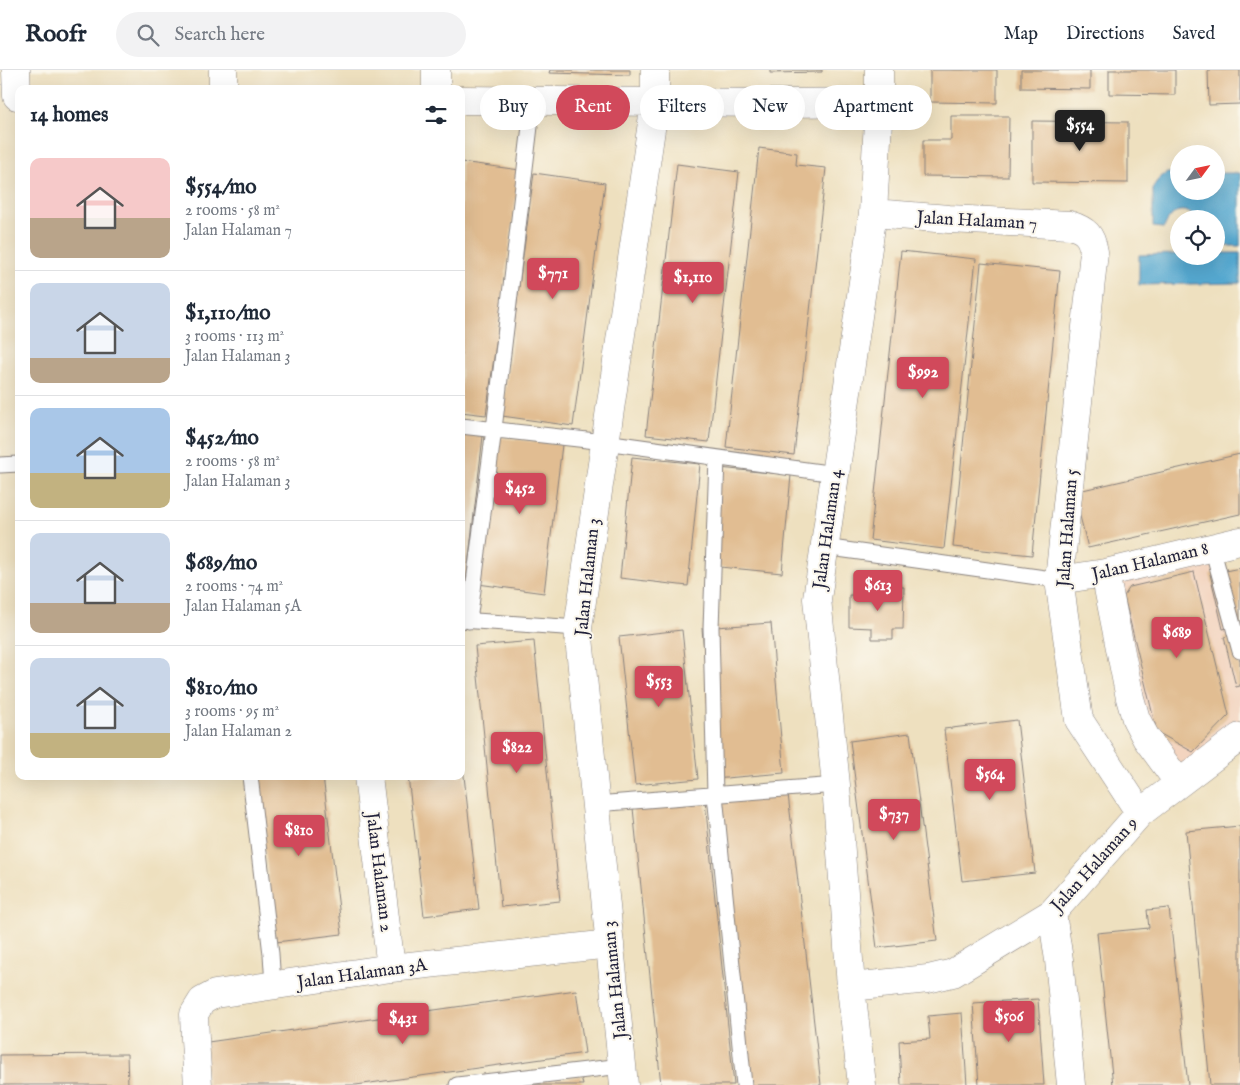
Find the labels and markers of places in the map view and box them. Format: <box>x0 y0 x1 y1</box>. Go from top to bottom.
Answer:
pin: $554 <box>1050 109 1110 152</box>
pin: $771 <box>523 258 583 300</box>
pin: $1,110 <box>652 262 734 304</box>
pin: $992 <box>893 356 953 399</box>
pin: $452 <box>490 472 550 515</box>
pin: $613 <box>848 570 908 612</box>
pin: $689 <box>1147 616 1207 659</box>
pin: $553 <box>629 666 689 708</box>
pin: $822 <box>487 732 547 774</box>
pin: $564 <box>960 758 1020 801</box>
pin: $737 <box>864 798 924 841</box>
pin: $810 <box>269 814 329 857</box>
pin: $506 <box>979 1000 1039 1043</box>
pin: $431 <box>373 1002 433 1045</box>

